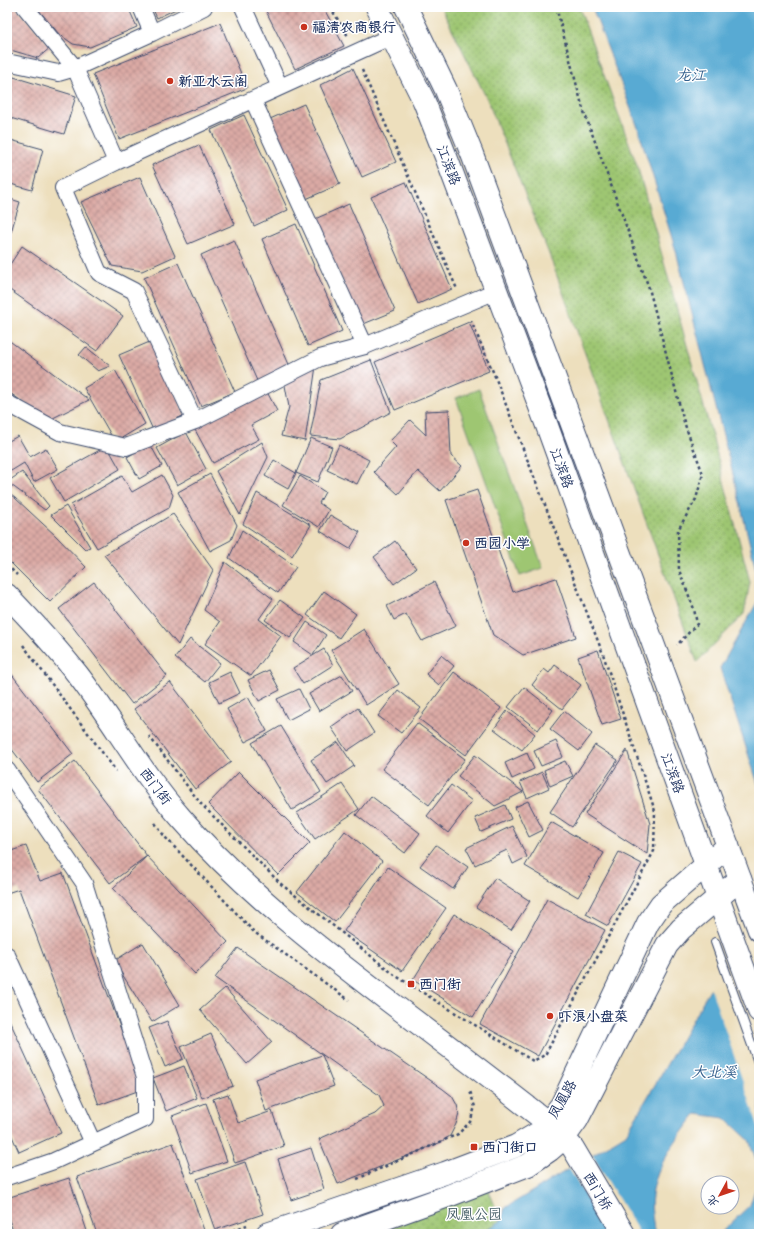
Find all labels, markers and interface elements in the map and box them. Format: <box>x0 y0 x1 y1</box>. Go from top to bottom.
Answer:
place label: 福清农商银行 <box>312 19 396 39</box>
marker: 福清农商银行 <box>299 22 309 32</box>
water label: 龙江 <box>676 66 707 88</box>
place label: 新亚水云阁 <box>178 73 248 93</box>
marker: 新亚水云阁 <box>165 76 175 86</box>
street label: 江滨路 <box>430 143 464 189</box>
street label: 江滨路 <box>544 446 577 492</box>
place label: 西园小学 <box>474 535 530 555</box>
marker: 西园小学 <box>461 538 471 548</box>
street label: 江滨路 <box>655 751 688 797</box>
street label: 西门街 <box>134 764 175 810</box>
place label: 西门街 <box>419 976 461 996</box>
marker: 西门街 <box>406 979 416 989</box>
place label: 吓浪小盘菜 <box>558 1008 628 1028</box>
marker: 吓浪小盘菜 <box>545 1011 555 1021</box>
water label: 大北溪 <box>691 1063 737 1085</box>
street label: 凤凰路 <box>545 1077 583 1123</box>
place label: 西门街口 <box>482 1139 538 1159</box>
marker: 西门街口 <box>469 1142 479 1152</box>
street label: 西门桥 <box>577 1169 616 1215</box>
north arrow <box>700 1175 740 1215</box>
text: 北 <box>704 1191 724 1209</box>
park label: 凤凰公园 <box>446 1206 502 1226</box>

